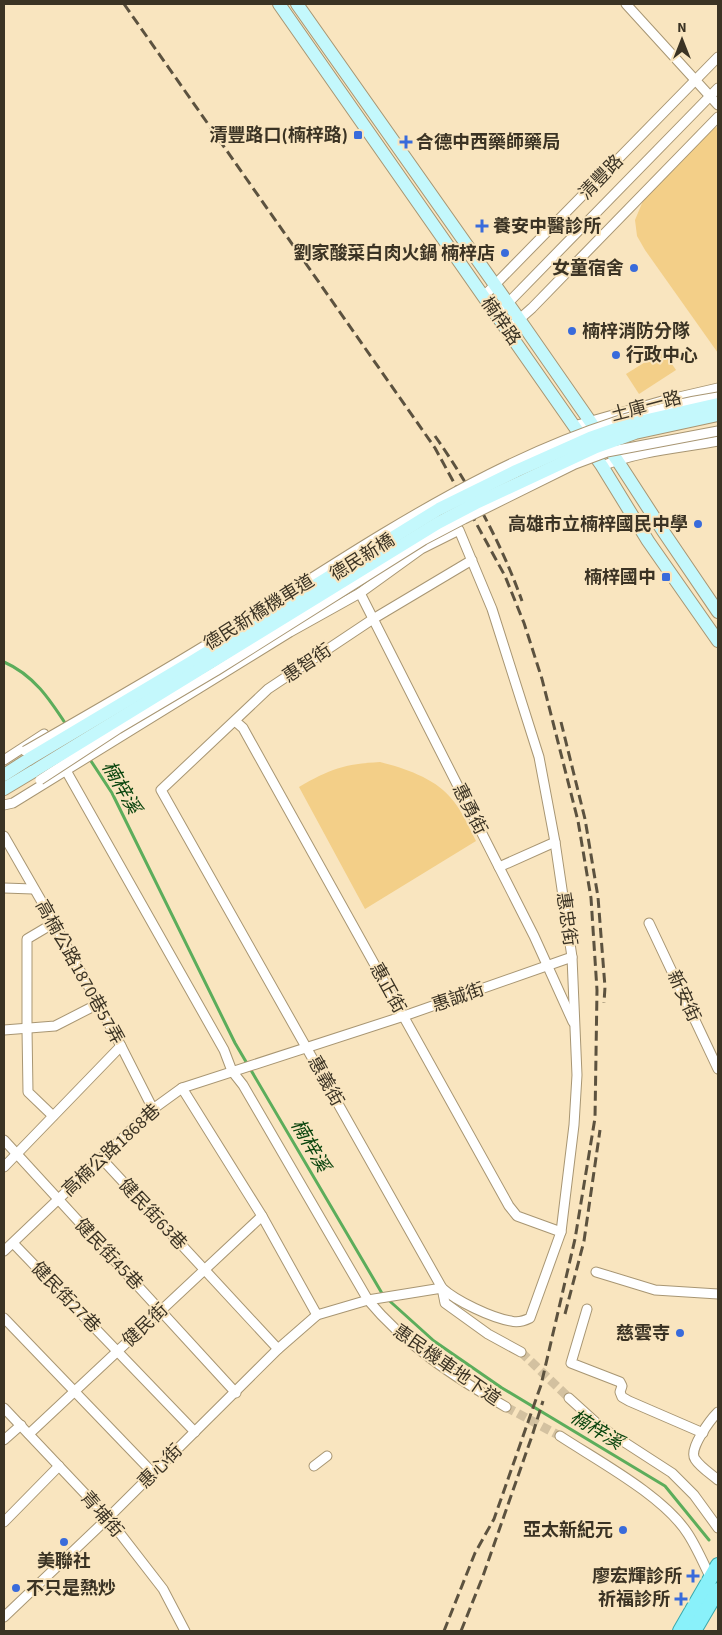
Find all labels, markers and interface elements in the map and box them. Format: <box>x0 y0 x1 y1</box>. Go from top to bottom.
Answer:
north arrow <box>657 15 707 65</box>
text: N <box>677 18 687 38</box>
place label: 清豐路口(楠梓路) <box>210 123 348 148</box>
marker: 清豐路口(楠梓路) <box>352 129 364 141</box>
place label: 合德中西藥師藥局 <box>416 130 560 155</box>
marker: 合德中西藥師藥局 <box>400 136 412 148</box>
street label: 清豐路 <box>574 149 629 205</box>
place label: 養安中醫診所 <box>493 214 601 239</box>
marker: 養安中醫診所 <box>475 219 489 233</box>
place label: 劉家酸菜白肉火鍋 楠梓店 <box>293 241 495 266</box>
marker: 劉家酸菜白肉火鍋 楠梓店 <box>499 247 511 259</box>
place label: 女童宿舍 <box>552 256 624 281</box>
marker: 女童宿舍 <box>628 262 640 274</box>
street label: 楠梓路 <box>475 292 526 351</box>
place label: 楠梓消防分隊 <box>582 319 690 344</box>
marker: 楠梓消防分隊 <box>566 325 578 337</box>
place label: 行政中心 <box>626 343 698 368</box>
marker: 行政中心 <box>610 349 622 361</box>
street label: 土庫一路 <box>608 385 684 428</box>
place label: 高雄市立楠梓國民中學 <box>508 512 688 537</box>
marker: 高雄市立楠梓國民中學 <box>692 518 704 530</box>
street label: 德民新橋 <box>325 528 399 587</box>
place label: 楠梓國中 <box>584 565 656 590</box>
street label: 德民新橋機車道 <box>199 568 319 656</box>
marker: 楠梓國中 <box>660 571 672 583</box>
street label: 惠智街 <box>278 638 337 689</box>
water label: 楠梓溪 <box>95 756 148 822</box>
street label: 惠勇街 <box>446 779 493 839</box>
street label: 惠忠街 <box>550 891 583 948</box>
street label: 高楠公路1870巷57弄 <box>29 895 130 1049</box>
street label: 惠正街 <box>364 959 412 1018</box>
street label: 新安街 <box>661 966 706 1026</box>
street label: 惠誠街 <box>429 977 488 1018</box>
street label: 惠義街 <box>302 1052 350 1111</box>
street label: 高楠公路1868巷 <box>57 1098 166 1202</box>
water label: 楠梓溪 <box>284 1114 337 1180</box>
street label: 健民街63巷 <box>113 1173 192 1256</box>
street label: 健民街45巷 <box>69 1213 148 1296</box>
street label: 健民街27巷 <box>25 1256 106 1338</box>
street label: 健民街 <box>117 1298 174 1353</box>
street label: 惠民機車地下道 <box>388 1319 505 1412</box>
place label: 慈雲寺 <box>616 1321 670 1346</box>
marker: 慈雲寺 <box>674 1327 686 1339</box>
water label: 楠梓溪 <box>565 1404 630 1458</box>
street label: 惠心街 <box>132 1438 188 1494</box>
street label: 青埔街 <box>74 1486 129 1543</box>
place label: 亞太新紀元 <box>523 1518 613 1543</box>
marker: 亞太新紀元 <box>617 1524 629 1536</box>
marker: 美聯社 <box>58 1536 70 1548</box>
place label: 美聯社 <box>37 1549 91 1574</box>
place label: 廖宏輝診所 <box>592 1564 682 1589</box>
marker: 廖宏輝診所 <box>686 1569 700 1583</box>
place label: 不只是熱炒 <box>26 1576 116 1601</box>
marker: 不只是熱炒 <box>10 1582 22 1594</box>
place label: 祈福診所 <box>598 1587 670 1612</box>
marker: 祈福診所 <box>674 1592 688 1606</box>

